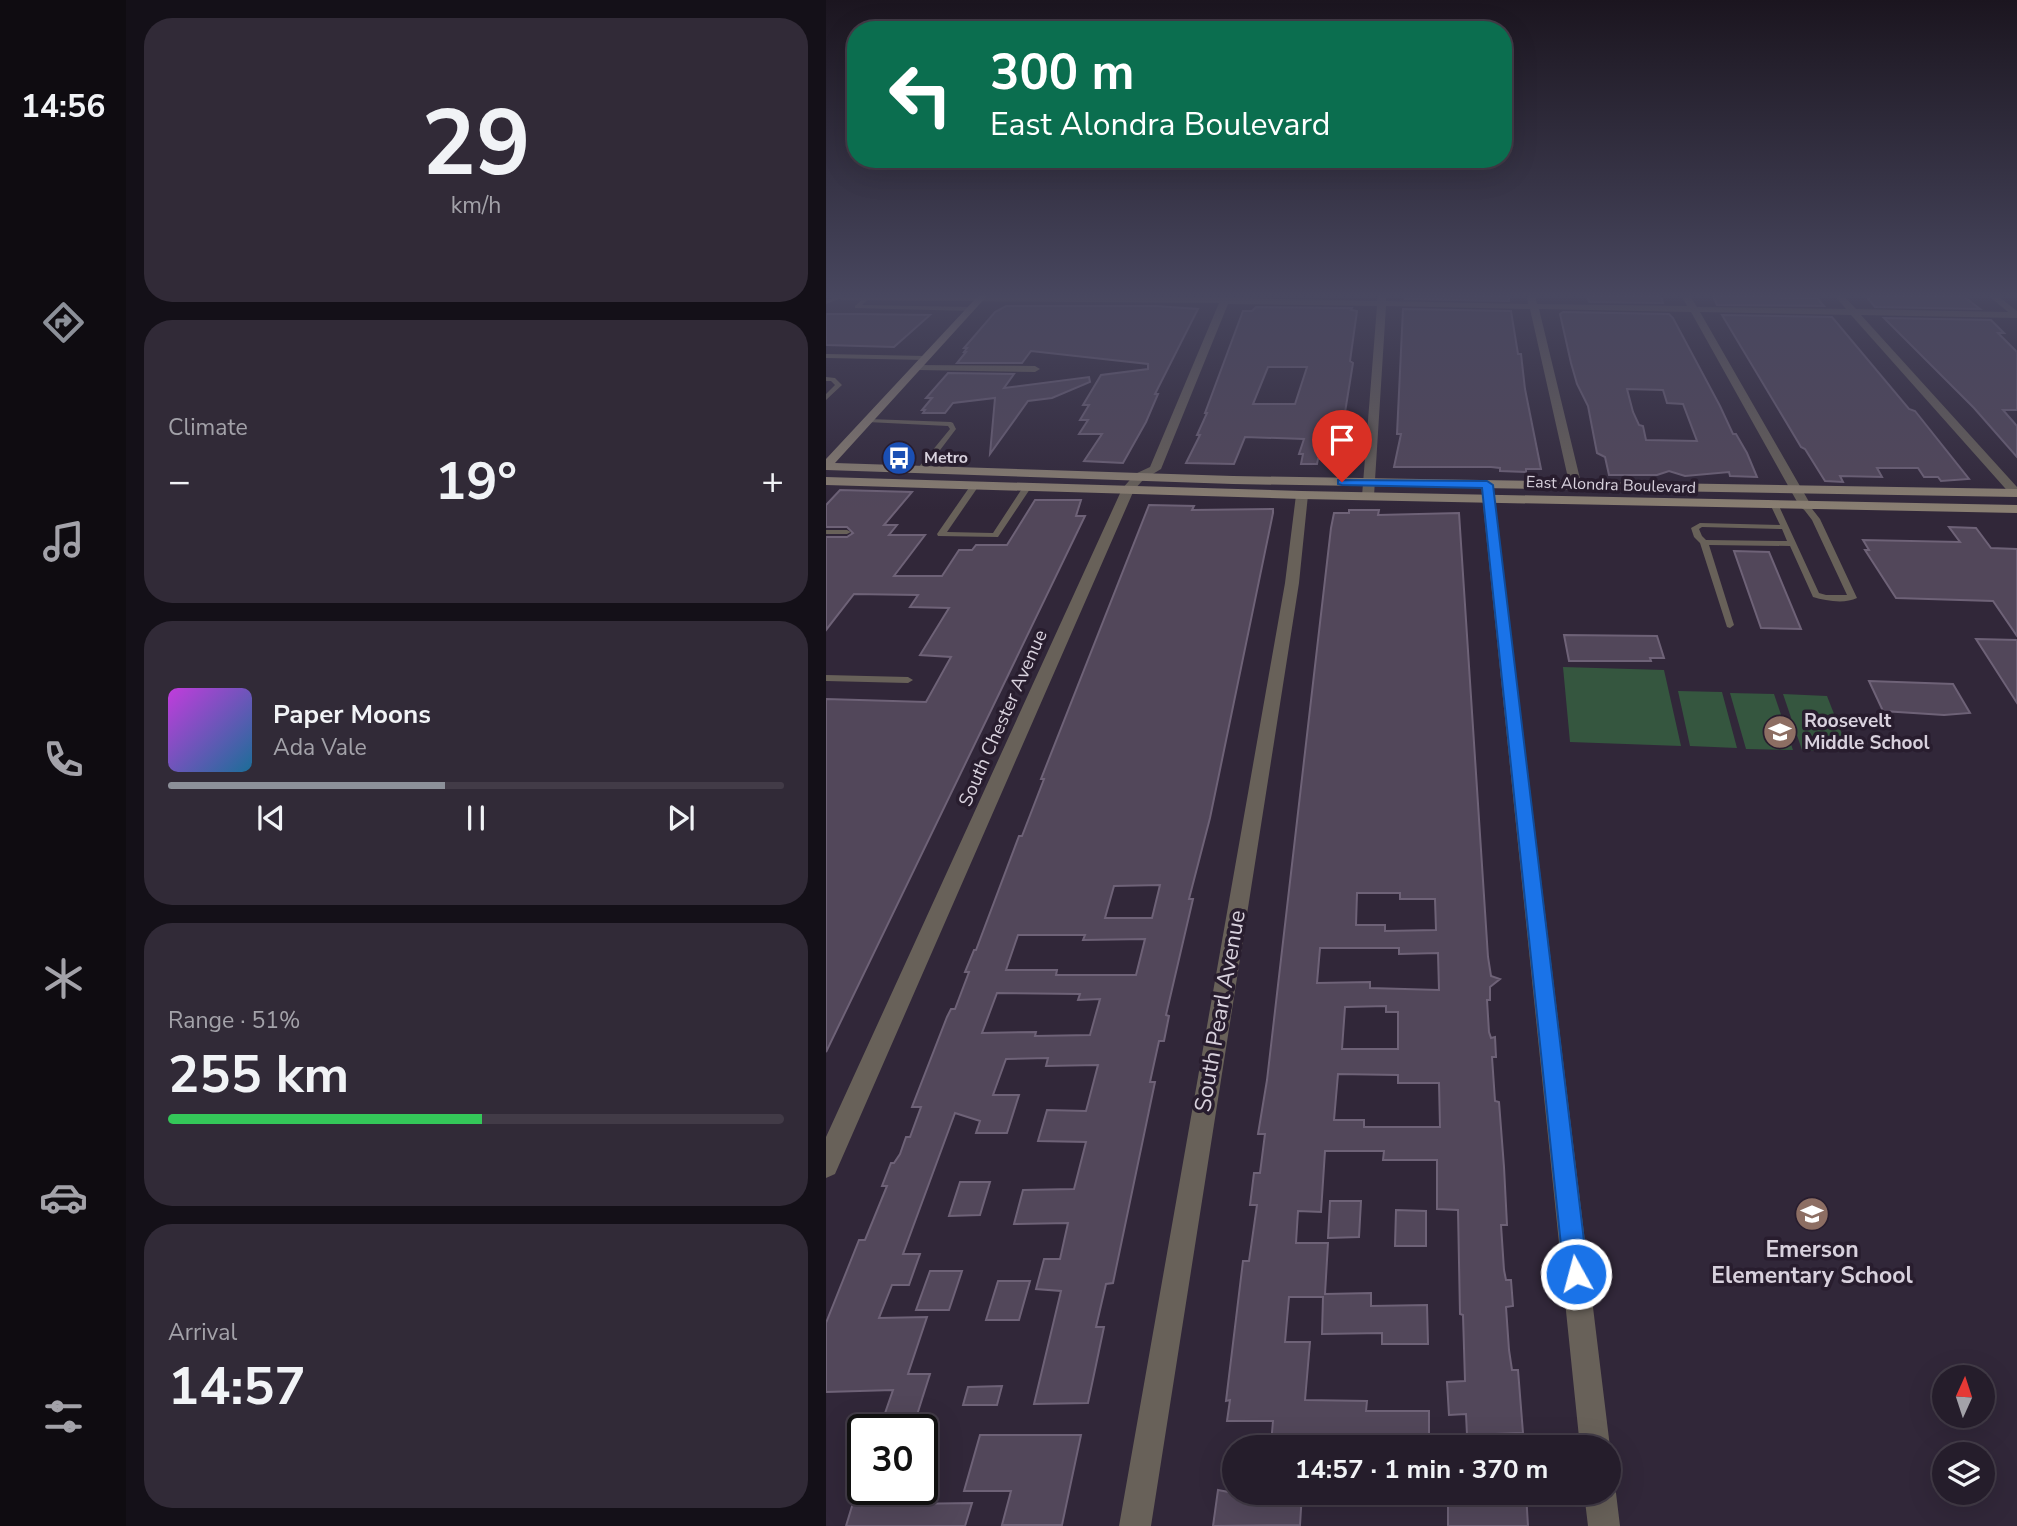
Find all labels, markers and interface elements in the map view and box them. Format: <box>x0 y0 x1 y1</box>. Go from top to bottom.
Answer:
text: 300 m <box>990 39 1134 106</box>
icon: left <box>875 49 966 140</box>
text: 29 <box>421 82 531 206</box>
text: 14:56 <box>21 85 105 128</box>
text: East Alondra Boulevard <box>990 103 1330 146</box>
text: km/h <box>451 190 501 221</box>
icon: directions <box>39 298 88 347</box>
pin <box>1312 410 1372 482</box>
text: Climate <box>168 412 248 443</box>
icon: arrive <box>1323 421 1361 459</box>
bus stop icon: Metro <box>880 439 918 477</box>
text: 19° <box>435 446 517 517</box>
place label: Metro <box>924 447 968 469</box>
text: − <box>168 456 191 507</box>
text: + <box>761 456 784 507</box>
street label: East Alondra Boulevard <box>1526 471 1696 499</box>
icon: music <box>39 517 88 566</box>
street label: South Chester Avenue <box>952 625 1054 811</box>
text: Paper Moons <box>273 697 431 732</box>
place label: Roosevelt Middle School <box>1804 708 1930 756</box>
school or university icon: Roosevelt Middle School <box>1761 713 1799 751</box>
text: Ada Vale <box>273 732 367 763</box>
icon: phone <box>39 735 88 784</box>
icon: previous <box>252 799 290 837</box>
icon: pause <box>457 799 495 837</box>
icon: next <box>662 799 700 837</box>
street label: South Pearl Avenue <box>1187 908 1253 1114</box>
icon: climate <box>39 954 88 1003</box>
text: Range · 51% <box>168 1005 300 1036</box>
text: 255 km <box>168 1039 349 1110</box>
icon: car <box>39 1173 88 1222</box>
school or university icon: Emerson Elementary School <box>1793 1195 1831 1233</box>
place label: Emerson Elementary School <box>1711 1234 1913 1291</box>
position arrow <box>1539 1237 1613 1311</box>
text: Arrival <box>168 1317 237 1348</box>
text: 14:57 <box>168 1351 306 1422</box>
north arrow <box>1932 1365 1995 1428</box>
map controls <box>1932 1365 1995 1505</box>
icon: filters <box>39 1392 88 1441</box>
speed limit sign: 30 <box>847 1414 938 1505</box>
button: layers <box>1932 1442 1995 1505</box>
text: 14:57 · 1 min · 370 m <box>1295 1452 1548 1487</box>

